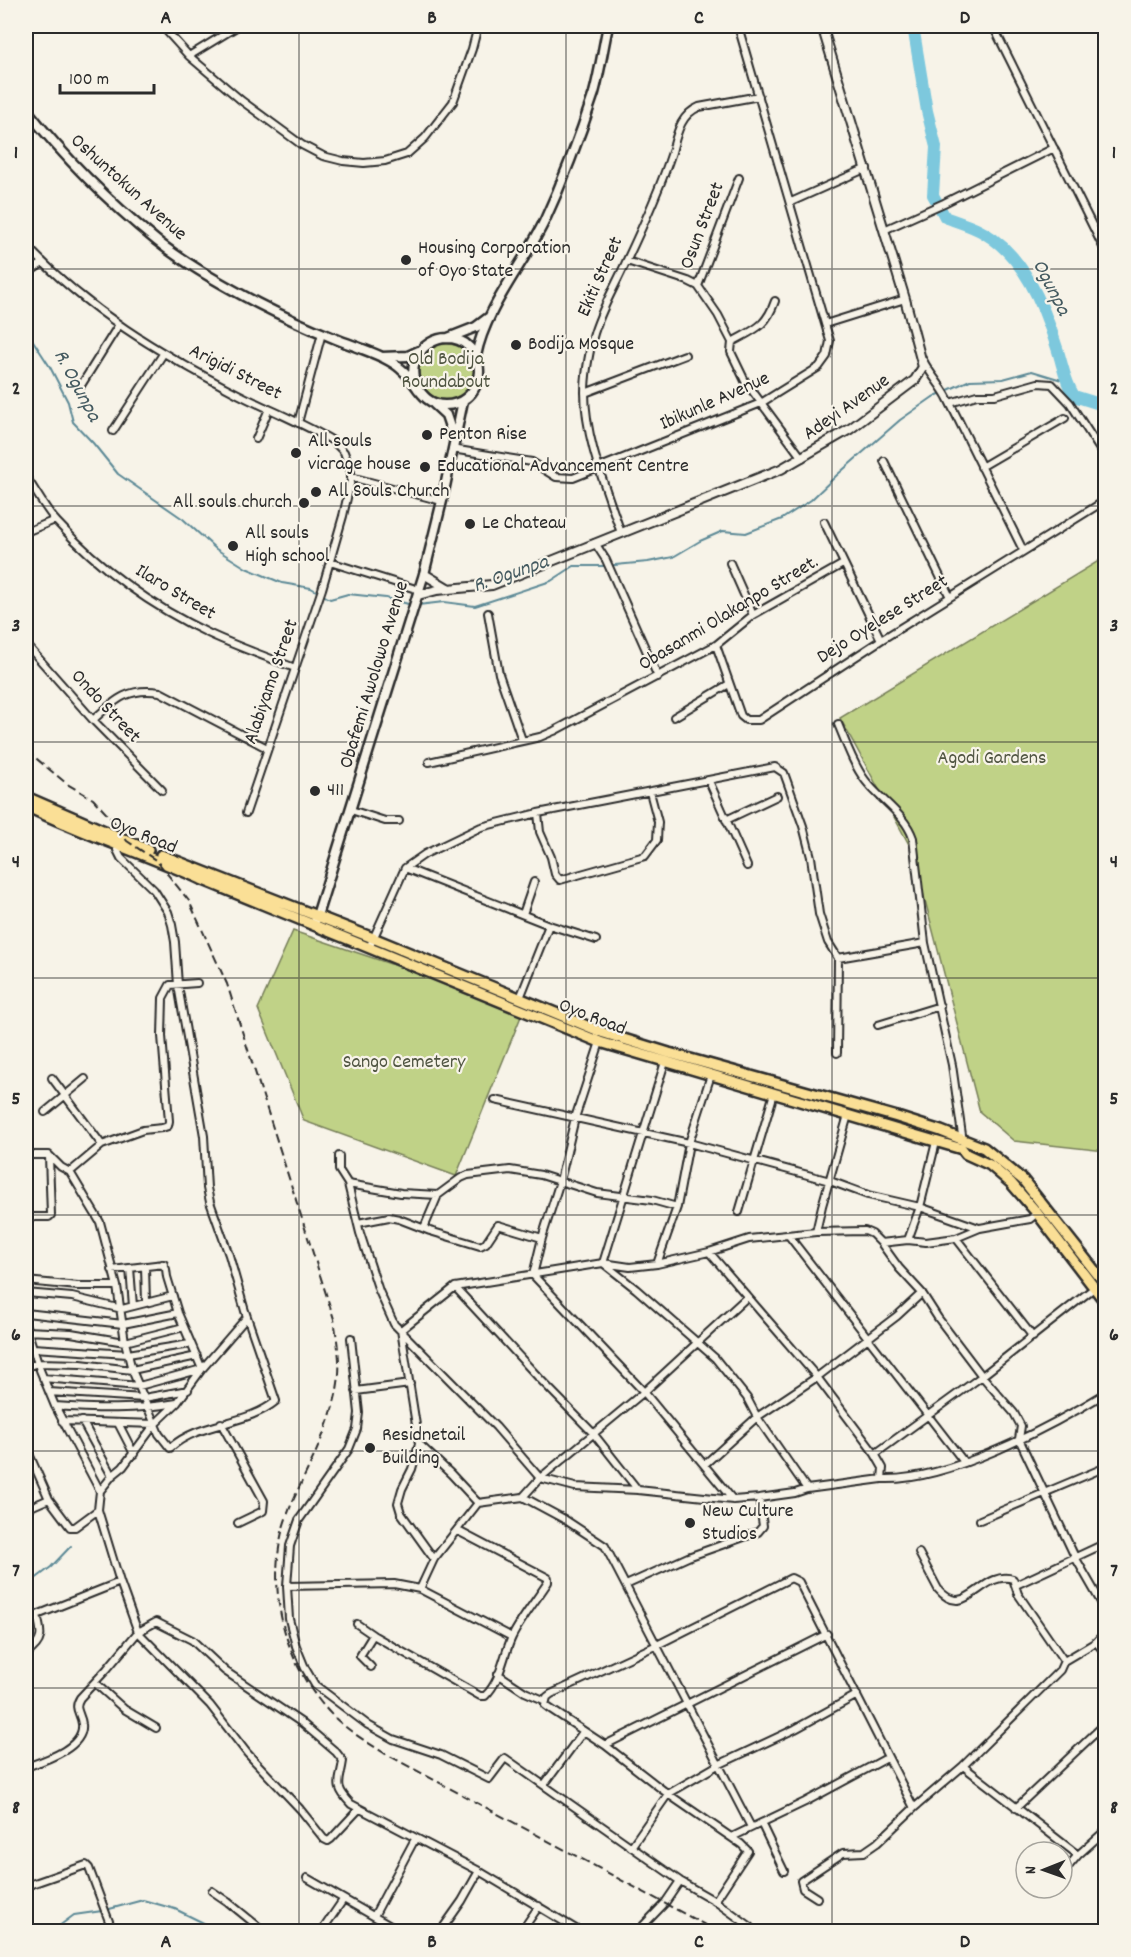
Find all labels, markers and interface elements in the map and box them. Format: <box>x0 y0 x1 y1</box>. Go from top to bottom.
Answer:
text: A <box>161 5 172 33</box>
text: B <box>427 5 437 33</box>
text: C <box>694 5 704 33</box>
text: D <box>960 5 971 33</box>
scale bar <box>60 57 154 95</box>
text: 100 m <box>69 68 109 93</box>
street label: Oshuntokun Avenue <box>63 128 193 248</box>
text: 1 <box>14 140 18 168</box>
text: 1 <box>1112 140 1116 168</box>
street label: Osun Street <box>674 179 732 273</box>
street label: Ekiti Street <box>571 232 631 322</box>
place label: Housing Corporation of Oyo State <box>418 235 571 286</box>
marker: Housing Corporation of Oyo State <box>399 253 413 267</box>
water label: Ogunpa <box>1023 255 1077 322</box>
place label: Bodija Mosque <box>528 331 634 359</box>
street label: Arigidi Street <box>184 338 286 408</box>
marker: Bodija Mosque <box>509 338 523 352</box>
water label: R. Ogunpa <box>44 344 108 429</box>
park label: Old Bodija Roundabout <box>402 346 490 397</box>
street label: Ibikunle Avenue <box>656 365 775 439</box>
street label: Adeyi Avenue <box>798 368 896 448</box>
text: 2 <box>12 376 20 404</box>
text: 2 <box>1110 376 1118 404</box>
place label: Penton Rise <box>439 421 527 449</box>
place label: All souls vicrage house <box>308 428 411 479</box>
marker: Penton Rise <box>420 428 434 442</box>
marker: All souls vicrage house <box>289 446 303 460</box>
place label: Educational Advancement Centre <box>437 453 689 481</box>
marker: Educational Advancement Centre <box>418 460 432 474</box>
place label: All Souls Church <box>328 478 449 506</box>
marker: All Souls Church <box>309 485 323 499</box>
place label: All souls church <box>173 489 292 517</box>
marker: All souls church <box>297 496 311 510</box>
place label: Le Chateau <box>482 510 566 538</box>
marker: Le Chateau <box>463 517 477 531</box>
place label: All souls High school <box>245 520 330 571</box>
marker: All souls High school <box>226 539 240 553</box>
water label: R. Ogunpa <box>469 548 554 602</box>
street label: Obasanmi Olakanpo Street. <box>634 549 824 679</box>
street label: Ilaro Street <box>129 558 221 628</box>
street label: Dejo Oyelese Street <box>812 568 954 672</box>
street label: Obafemi Awolowo Avenue <box>333 578 417 772</box>
text: 3 <box>12 613 20 641</box>
text: 3 <box>1110 613 1118 641</box>
street label: Alabiyamo Street <box>237 616 307 748</box>
street label: Ondo Street <box>63 664 147 750</box>
park label: Agodi Gardens <box>938 745 1046 773</box>
place label: 411 <box>327 777 344 805</box>
marker: 411 <box>308 784 322 798</box>
street label: Oyo Road <box>105 810 181 862</box>
text: 4 <box>12 849 20 877</box>
text: 4 <box>1110 849 1118 877</box>
street label: Oyo Road <box>554 992 630 1044</box>
park label: Sango Cemetery <box>343 1049 466 1077</box>
text: 5 <box>11 1086 21 1114</box>
text: 5 <box>1109 1086 1119 1114</box>
text: 6 <box>11 1322 21 1350</box>
text: 6 <box>1109 1322 1119 1350</box>
place label: Residnetail Building <box>382 1422 465 1473</box>
marker: Residnetail Building <box>363 1441 377 1455</box>
place label: New Culture Studios <box>702 1498 794 1549</box>
marker: New Culture Studios <box>683 1516 697 1530</box>
text: 7 <box>12 1558 20 1586</box>
text: 7 <box>1110 1558 1118 1586</box>
text: 8 <box>12 1795 20 1823</box>
text: 8 <box>1110 1795 1118 1823</box>
north arrow <box>1014 1840 1074 1900</box>
text: N <box>1020 1866 1043 1874</box>
text: A <box>161 1929 172 1957</box>
text: B <box>427 1929 437 1957</box>
text: C <box>694 1929 704 1957</box>
text: D <box>960 1929 971 1957</box>

